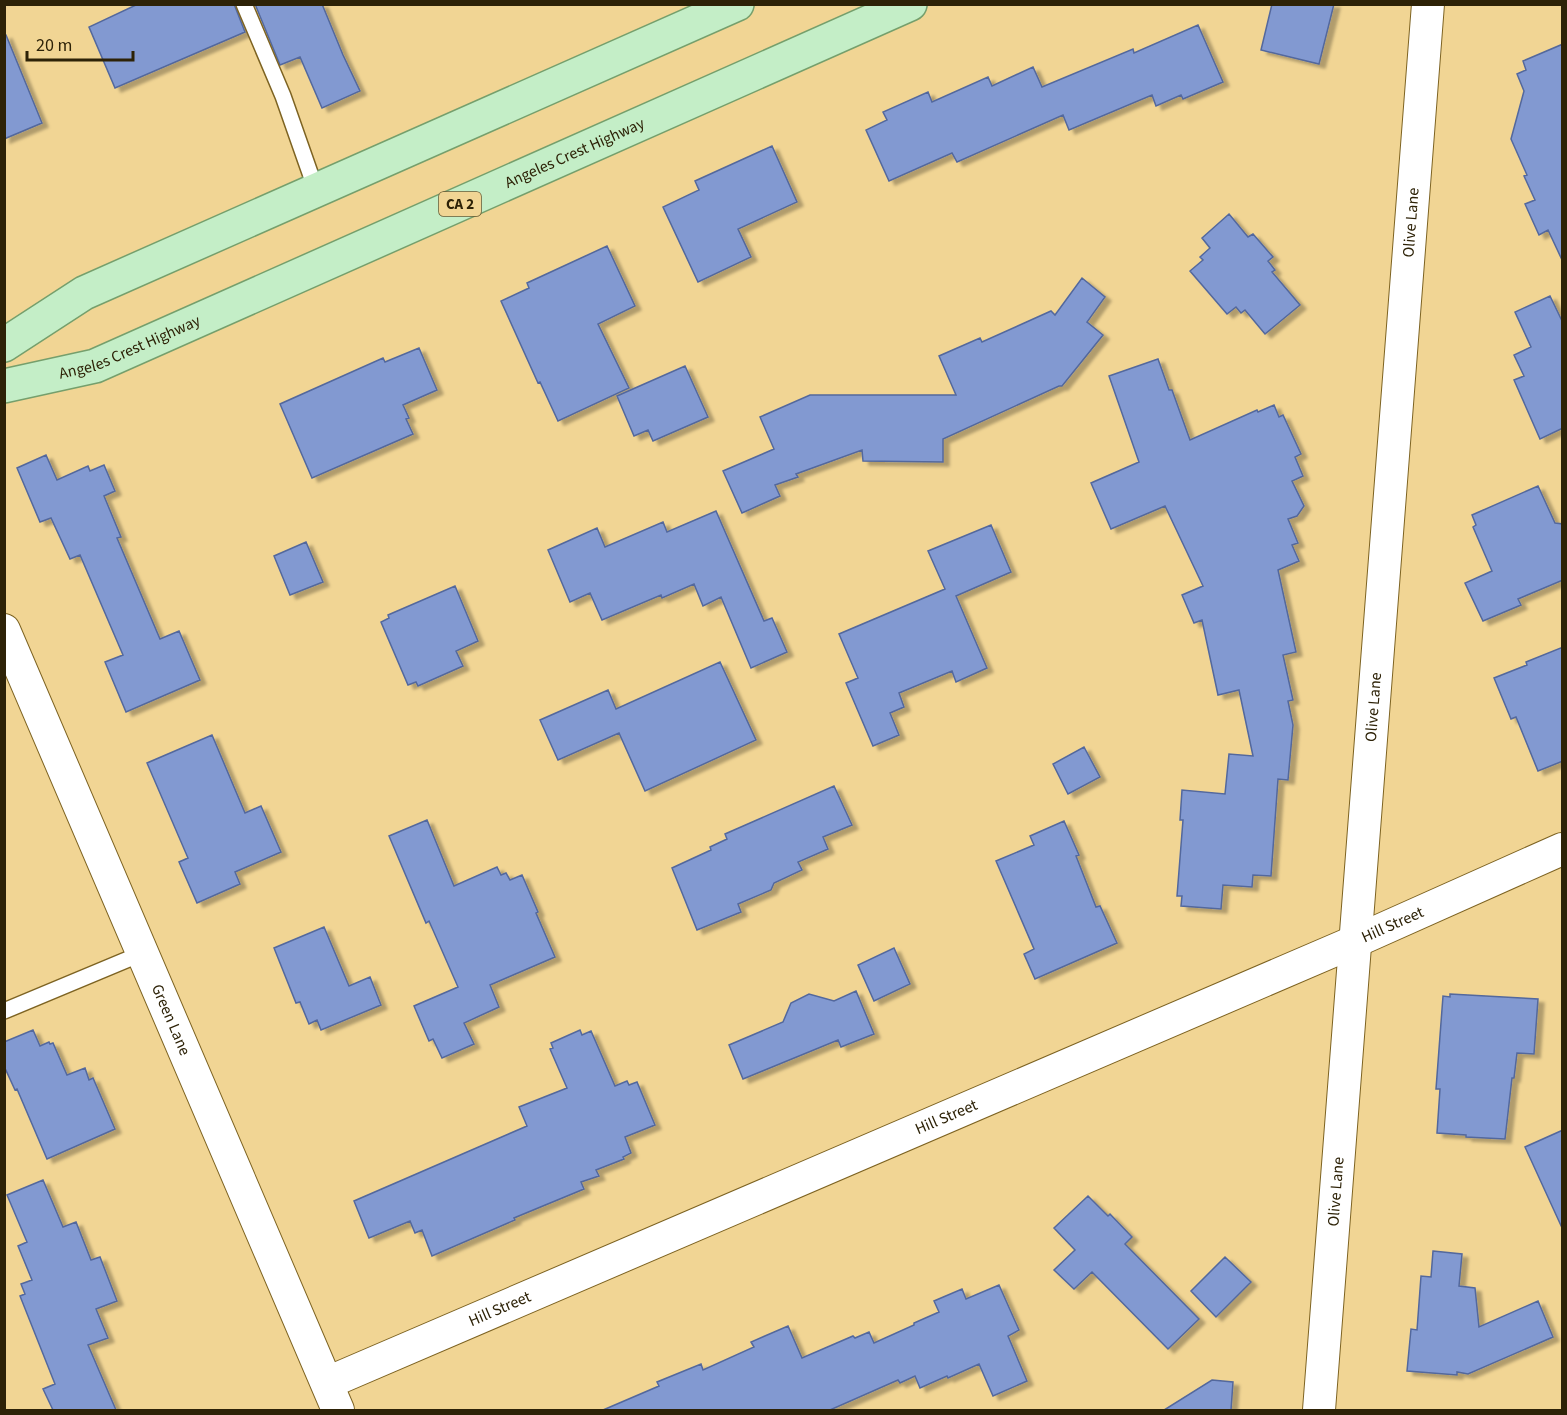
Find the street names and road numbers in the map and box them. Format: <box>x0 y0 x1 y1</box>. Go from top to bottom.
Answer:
street label: Angeles Crest Highway <box>501 112 648 194</box>
street label: Olive Lane <box>1397 187 1425 258</box>
road number: CA 2 <box>439 192 481 216</box>
street label: Angeles Crest Highway <box>57 309 204 385</box>
street label: Olive Lane <box>1360 671 1387 743</box>
street label: Hill Street <box>1358 901 1428 948</box>
street label: Green Lane <box>146 981 196 1059</box>
street label: Hill Street <box>912 1094 981 1140</box>
street label: Olive Lane <box>1322 1156 1350 1227</box>
street label: Hill Street <box>465 1285 535 1332</box>

